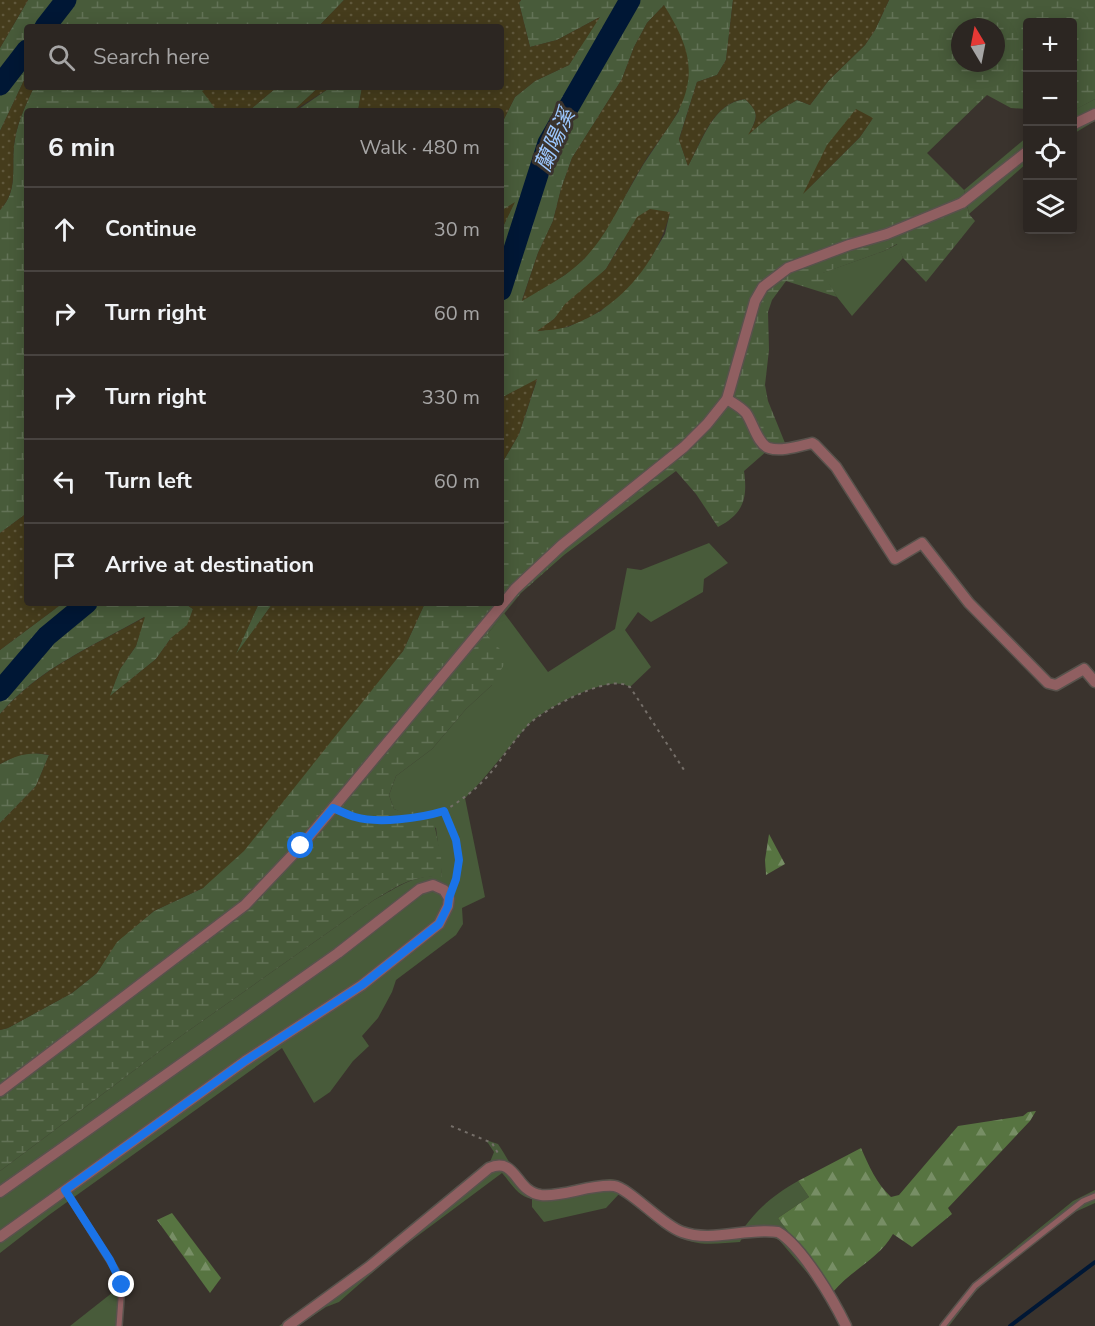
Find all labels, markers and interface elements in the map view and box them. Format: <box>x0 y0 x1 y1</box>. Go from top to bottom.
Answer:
north arrow <box>951 18 1005 72</box>
map controls <box>1023 18 1077 234</box>
button: + <box>1023 18 1077 72</box>
search box <box>24 24 504 90</box>
icon: search <box>45 41 78 74</box>
text: Search here <box>93 42 210 72</box>
button: − <box>1023 72 1077 126</box>
water label: 蘭陽溪 <box>528 101 583 177</box>
button: locate <box>1023 126 1077 180</box>
text: 6 min <box>48 130 115 165</box>
text: Walk · 480 m <box>360 134 480 161</box>
button: layers <box>1023 180 1077 234</box>
icon: ahead <box>48 213 81 246</box>
text: Continue <box>105 214 196 244</box>
text: 30 m <box>434 216 480 243</box>
icon: right <box>48 297 81 330</box>
text: Turn right <box>105 298 206 328</box>
text: 60 m <box>434 300 480 327</box>
icon: right <box>48 381 81 414</box>
text: Turn right <box>105 382 206 412</box>
text: 330 m <box>422 384 480 411</box>
icon: left <box>48 465 81 498</box>
text: Turn left <box>105 466 192 496</box>
text: 60 m <box>434 468 480 495</box>
icon: arrive <box>48 549 81 582</box>
text: Arrive at destination <box>105 550 314 580</box>
route start <box>287 832 313 858</box>
route end <box>108 1271 134 1297</box>

